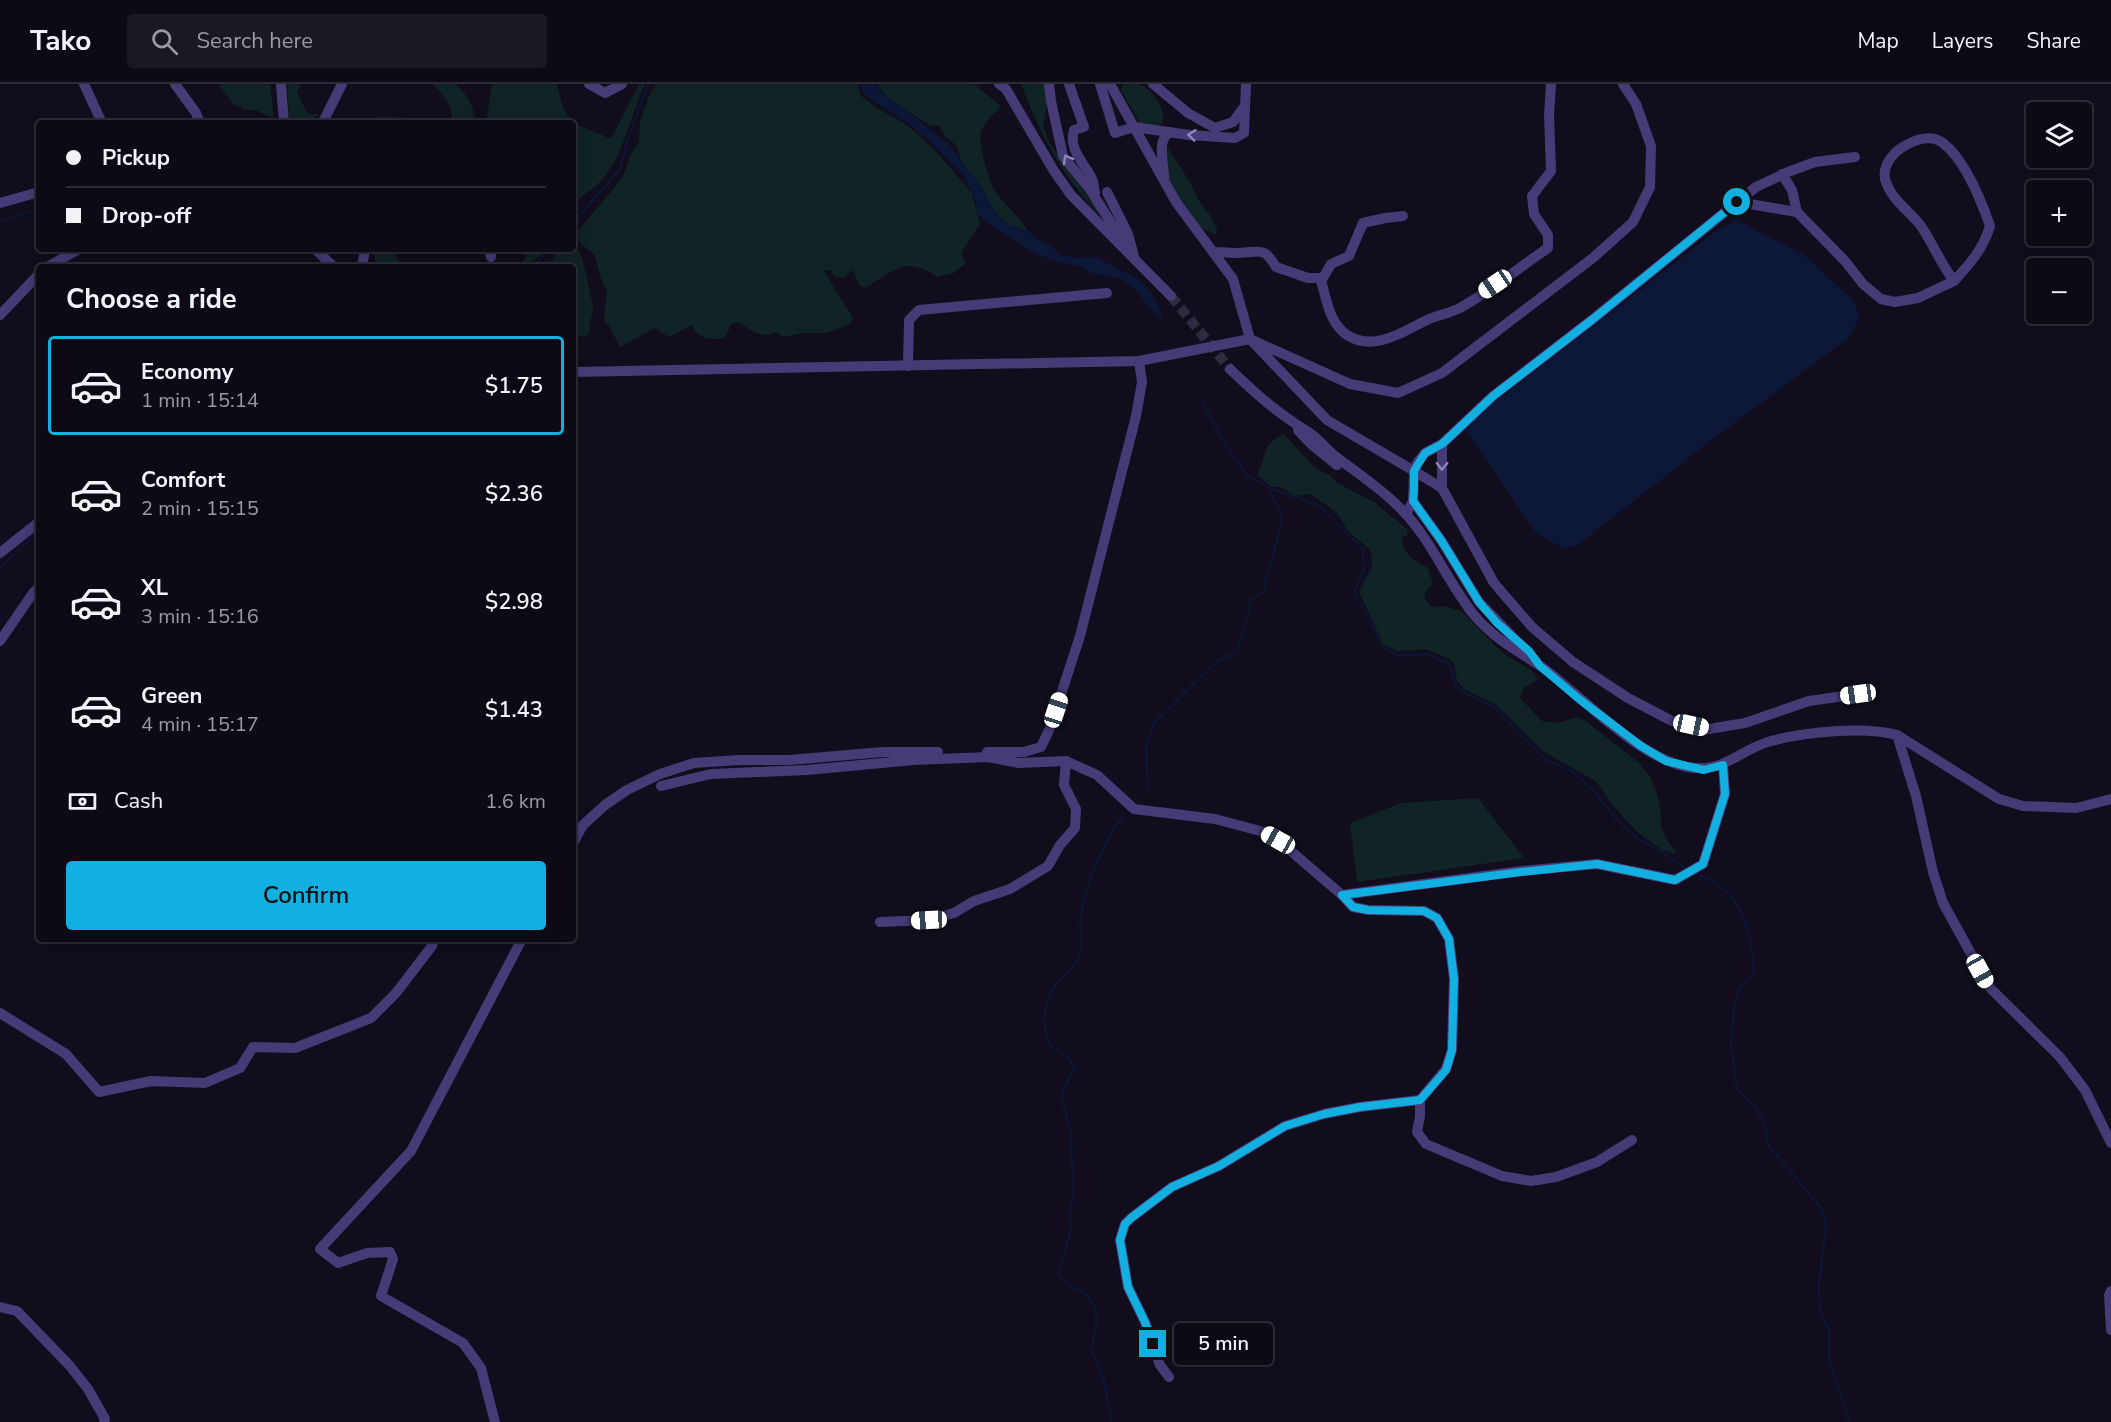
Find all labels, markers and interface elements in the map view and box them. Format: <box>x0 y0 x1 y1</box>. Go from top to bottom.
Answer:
search box <box>127 14 547 68</box>
text: Tako <box>30 22 91 60</box>
icon: search <box>148 25 181 58</box>
text: Search here <box>196 26 313 56</box>
text: Map <box>1857 27 1899 55</box>
text: Layers <box>1932 27 1993 55</box>
text: Share <box>2026 27 2081 55</box>
map controls <box>2026 102 2092 324</box>
button: layers <box>2026 102 2092 168</box>
one-way arrow <box>1187 129 1196 142</box>
text: Pickup <box>102 143 170 173</box>
one-way arrow <box>1063 155 1074 165</box>
button: + <box>2026 180 2092 246</box>
route start <box>1723 188 1750 215</box>
text: Drop-off <box>102 201 191 231</box>
button: − <box>2026 258 2092 324</box>
car <box>1475 266 1515 302</box>
text: Choose a ride <box>66 281 237 318</box>
text: Economy <box>141 357 233 387</box>
icon: car <box>69 359 123 413</box>
text: $1.75 <box>485 371 543 401</box>
text: 1 min · 15:14 <box>141 387 259 414</box>
one-way arrow <box>1436 461 1448 470</box>
text: Comfort <box>141 465 225 495</box>
icon: car <box>69 467 123 521</box>
text: $2.36 <box>485 479 543 509</box>
text: 2 min · 15:15 <box>141 495 259 522</box>
text: XL <box>141 573 168 603</box>
icon: car <box>69 575 123 629</box>
text: $2.98 <box>485 587 543 617</box>
text: 3 min · 15:16 <box>141 603 259 630</box>
text: Green <box>141 681 202 711</box>
icon: car <box>69 683 123 737</box>
car <box>1839 683 1877 705</box>
car <box>1042 690 1070 730</box>
text: $1.43 <box>485 695 543 725</box>
text: 4 min · 15:17 <box>141 711 259 738</box>
car <box>1672 712 1710 738</box>
icon: cash <box>66 785 99 818</box>
text: Cash <box>114 786 163 816</box>
text: 1.6 km <box>485 788 546 815</box>
car <box>1258 823 1298 857</box>
button: Confirm <box>66 861 546 930</box>
car <box>911 910 947 930</box>
car <box>1963 951 1997 991</box>
callout: 5 min <box>1174 1323 1273 1365</box>
route end <box>1139 1330 1166 1357</box>
text: 5 min <box>1198 1330 1249 1357</box>

